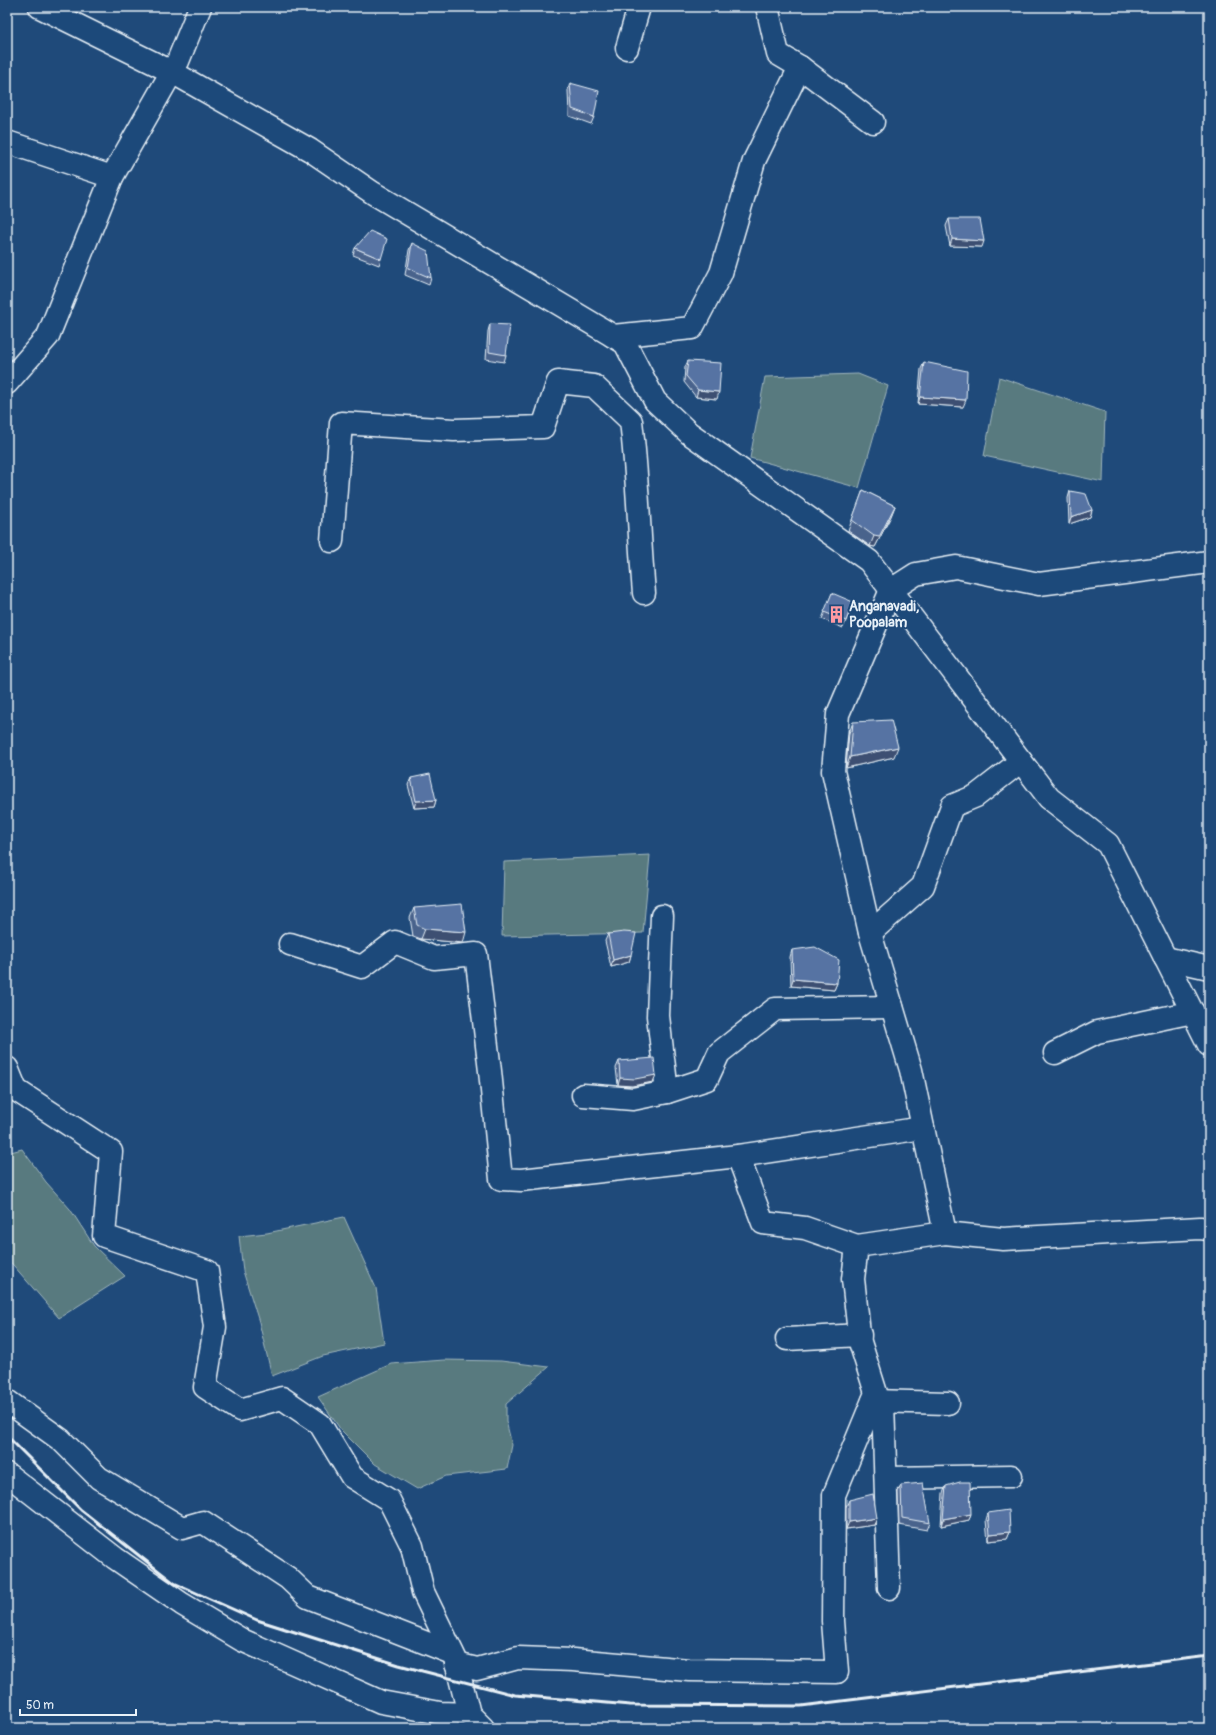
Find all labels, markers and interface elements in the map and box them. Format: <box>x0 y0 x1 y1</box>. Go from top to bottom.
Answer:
place label: Anganavadi, Poopalam <box>849 598 920 631</box>
building icon: Anganavadi, Poopalam <box>826 604 846 624</box>
scale bar <box>20 1691 136 1717</box>
text: 50 m <box>26 1698 54 1713</box>

